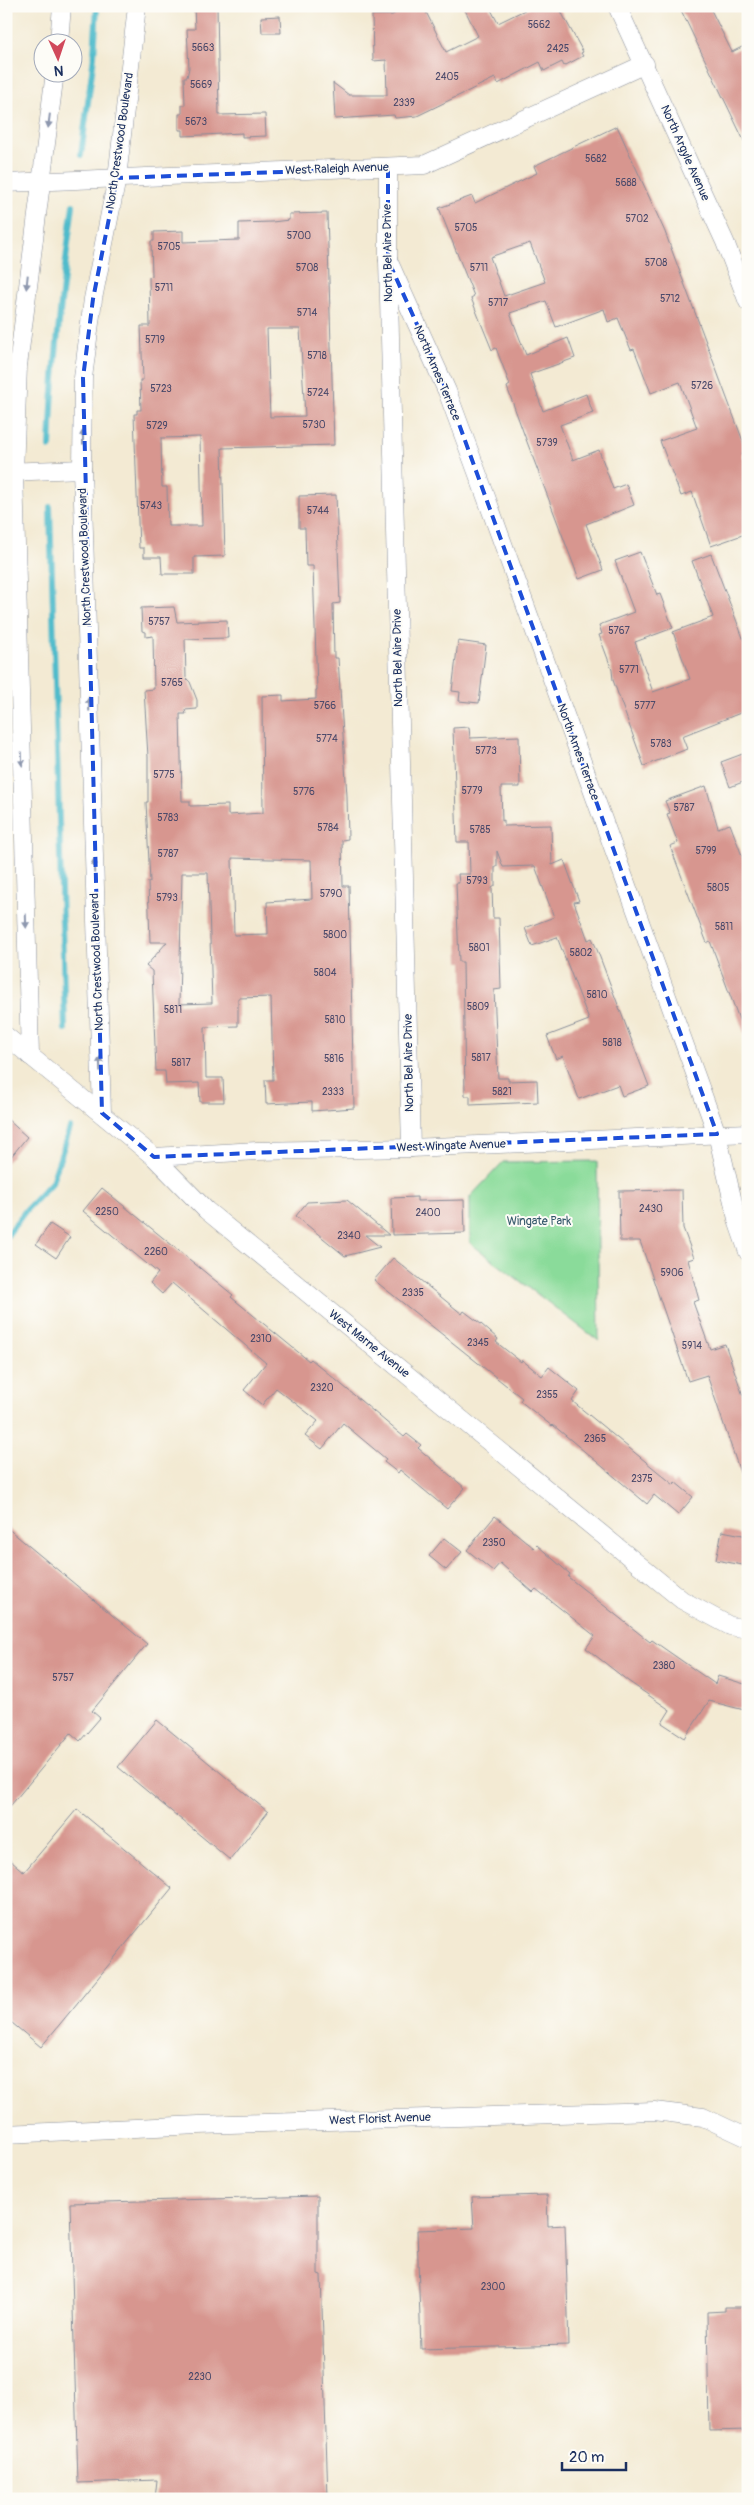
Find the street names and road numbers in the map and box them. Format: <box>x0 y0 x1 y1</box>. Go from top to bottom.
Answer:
street label: North Crestwood Boulevard <box>103 72 137 210</box>
street label: North Argyle Avenue <box>657 103 713 203</box>
street label: West Raleigh Avenue <box>285 160 389 178</box>
street label: North Bel Aire Drive <box>380 204 396 302</box>
street label: North Ames Terrace <box>410 323 464 423</box>
street label: North Crestwood Boulevard <box>75 488 95 626</box>
street label: North Bel Aire Drive <box>390 609 406 707</box>
street label: North Ames Terrace <box>554 702 603 803</box>
street label: North Crestwood Boulevard <box>87 893 107 1031</box>
street label: North Bel Aire Drive <box>401 1014 417 1112</box>
street label: West Wingate Avenue <box>396 1137 506 1155</box>
street label: West Marne Avenue <box>326 1307 413 1381</box>
street label: West Florist Avenue <box>329 2110 431 2128</box>

